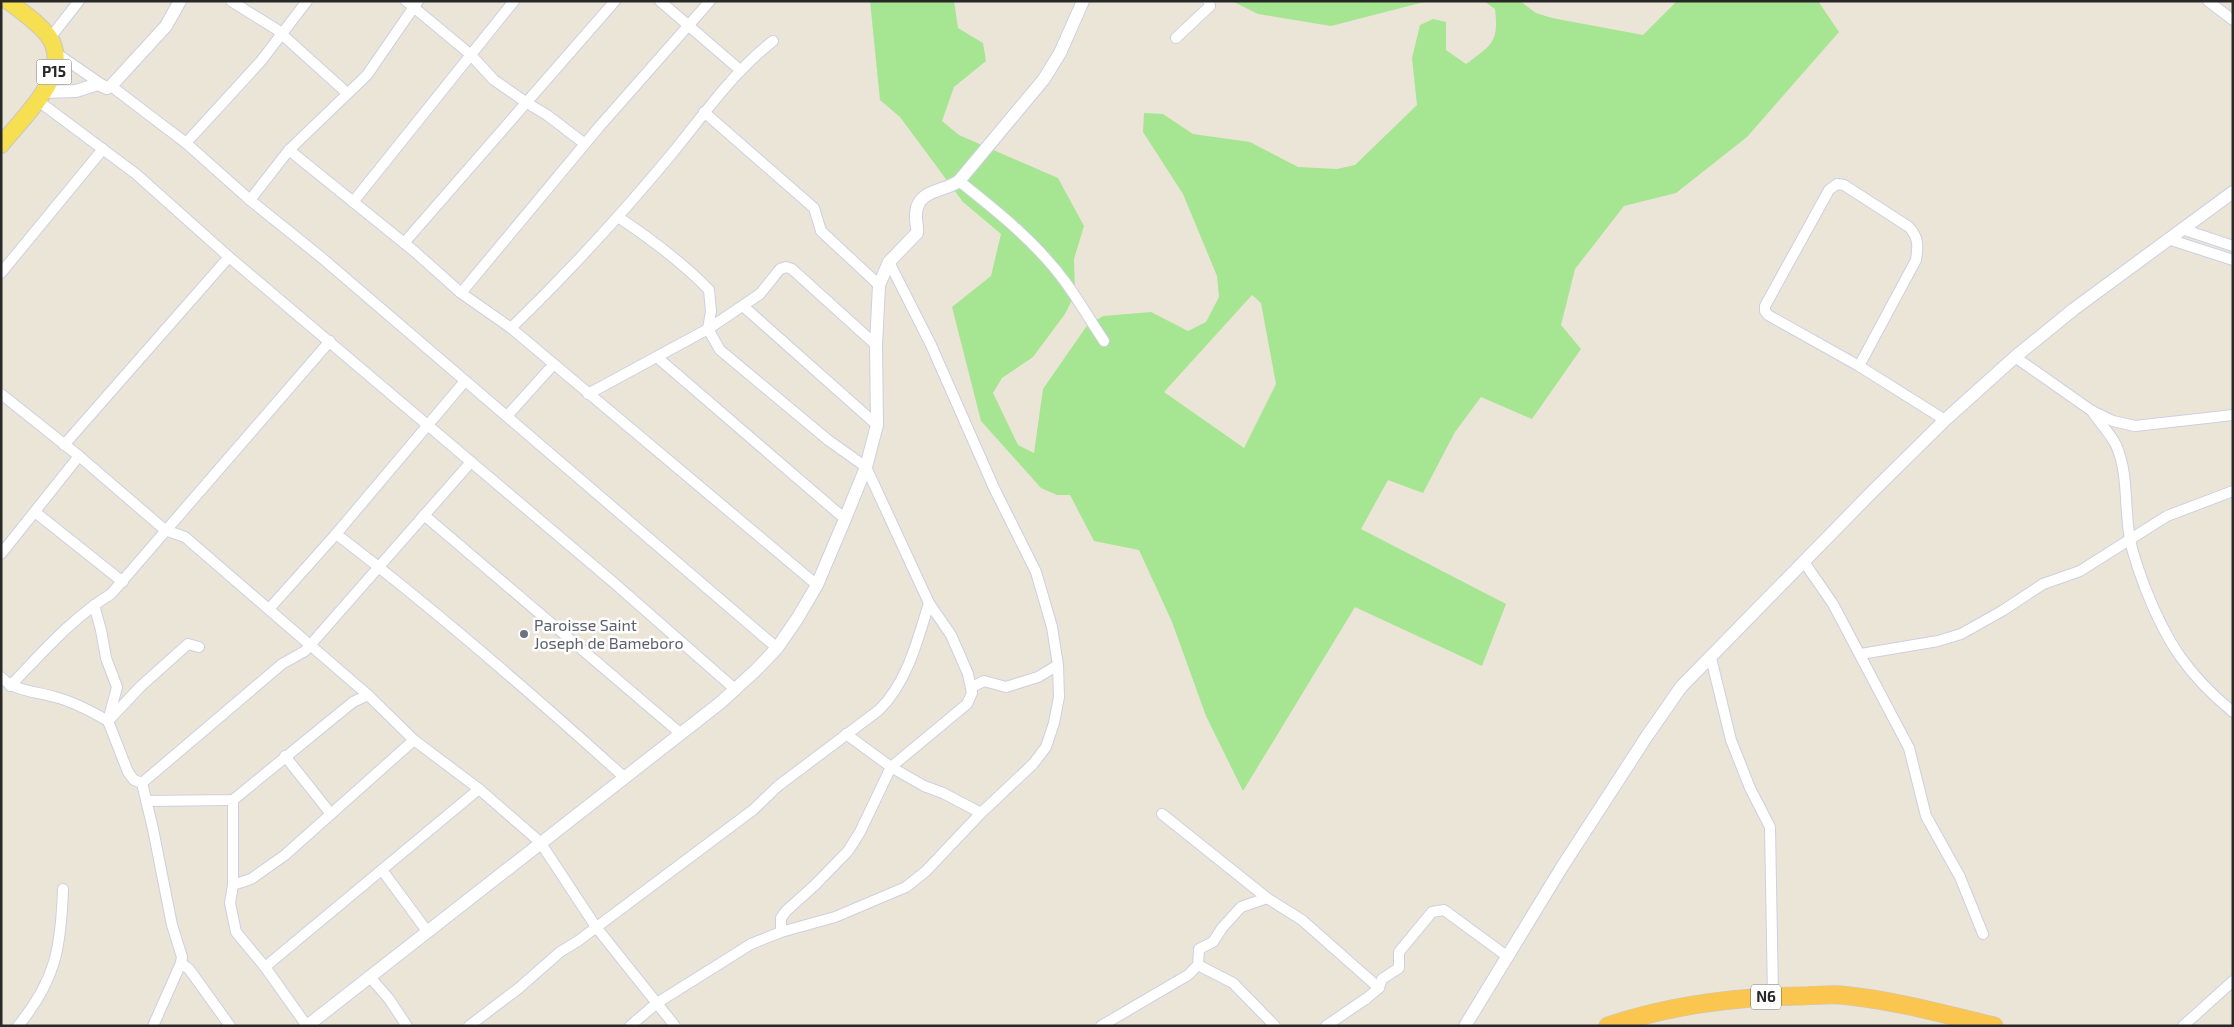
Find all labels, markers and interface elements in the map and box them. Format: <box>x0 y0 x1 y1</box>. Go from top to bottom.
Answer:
road number: P15 <box>36 60 72 84</box>
place label: Paroisse Saint Joseph de Bameboro <box>534 615 684 652</box>
marker: Paroisse Saint Joseph de Bameboro <box>518 628 530 640</box>
road number: N6 <box>1751 984 1781 1010</box>

